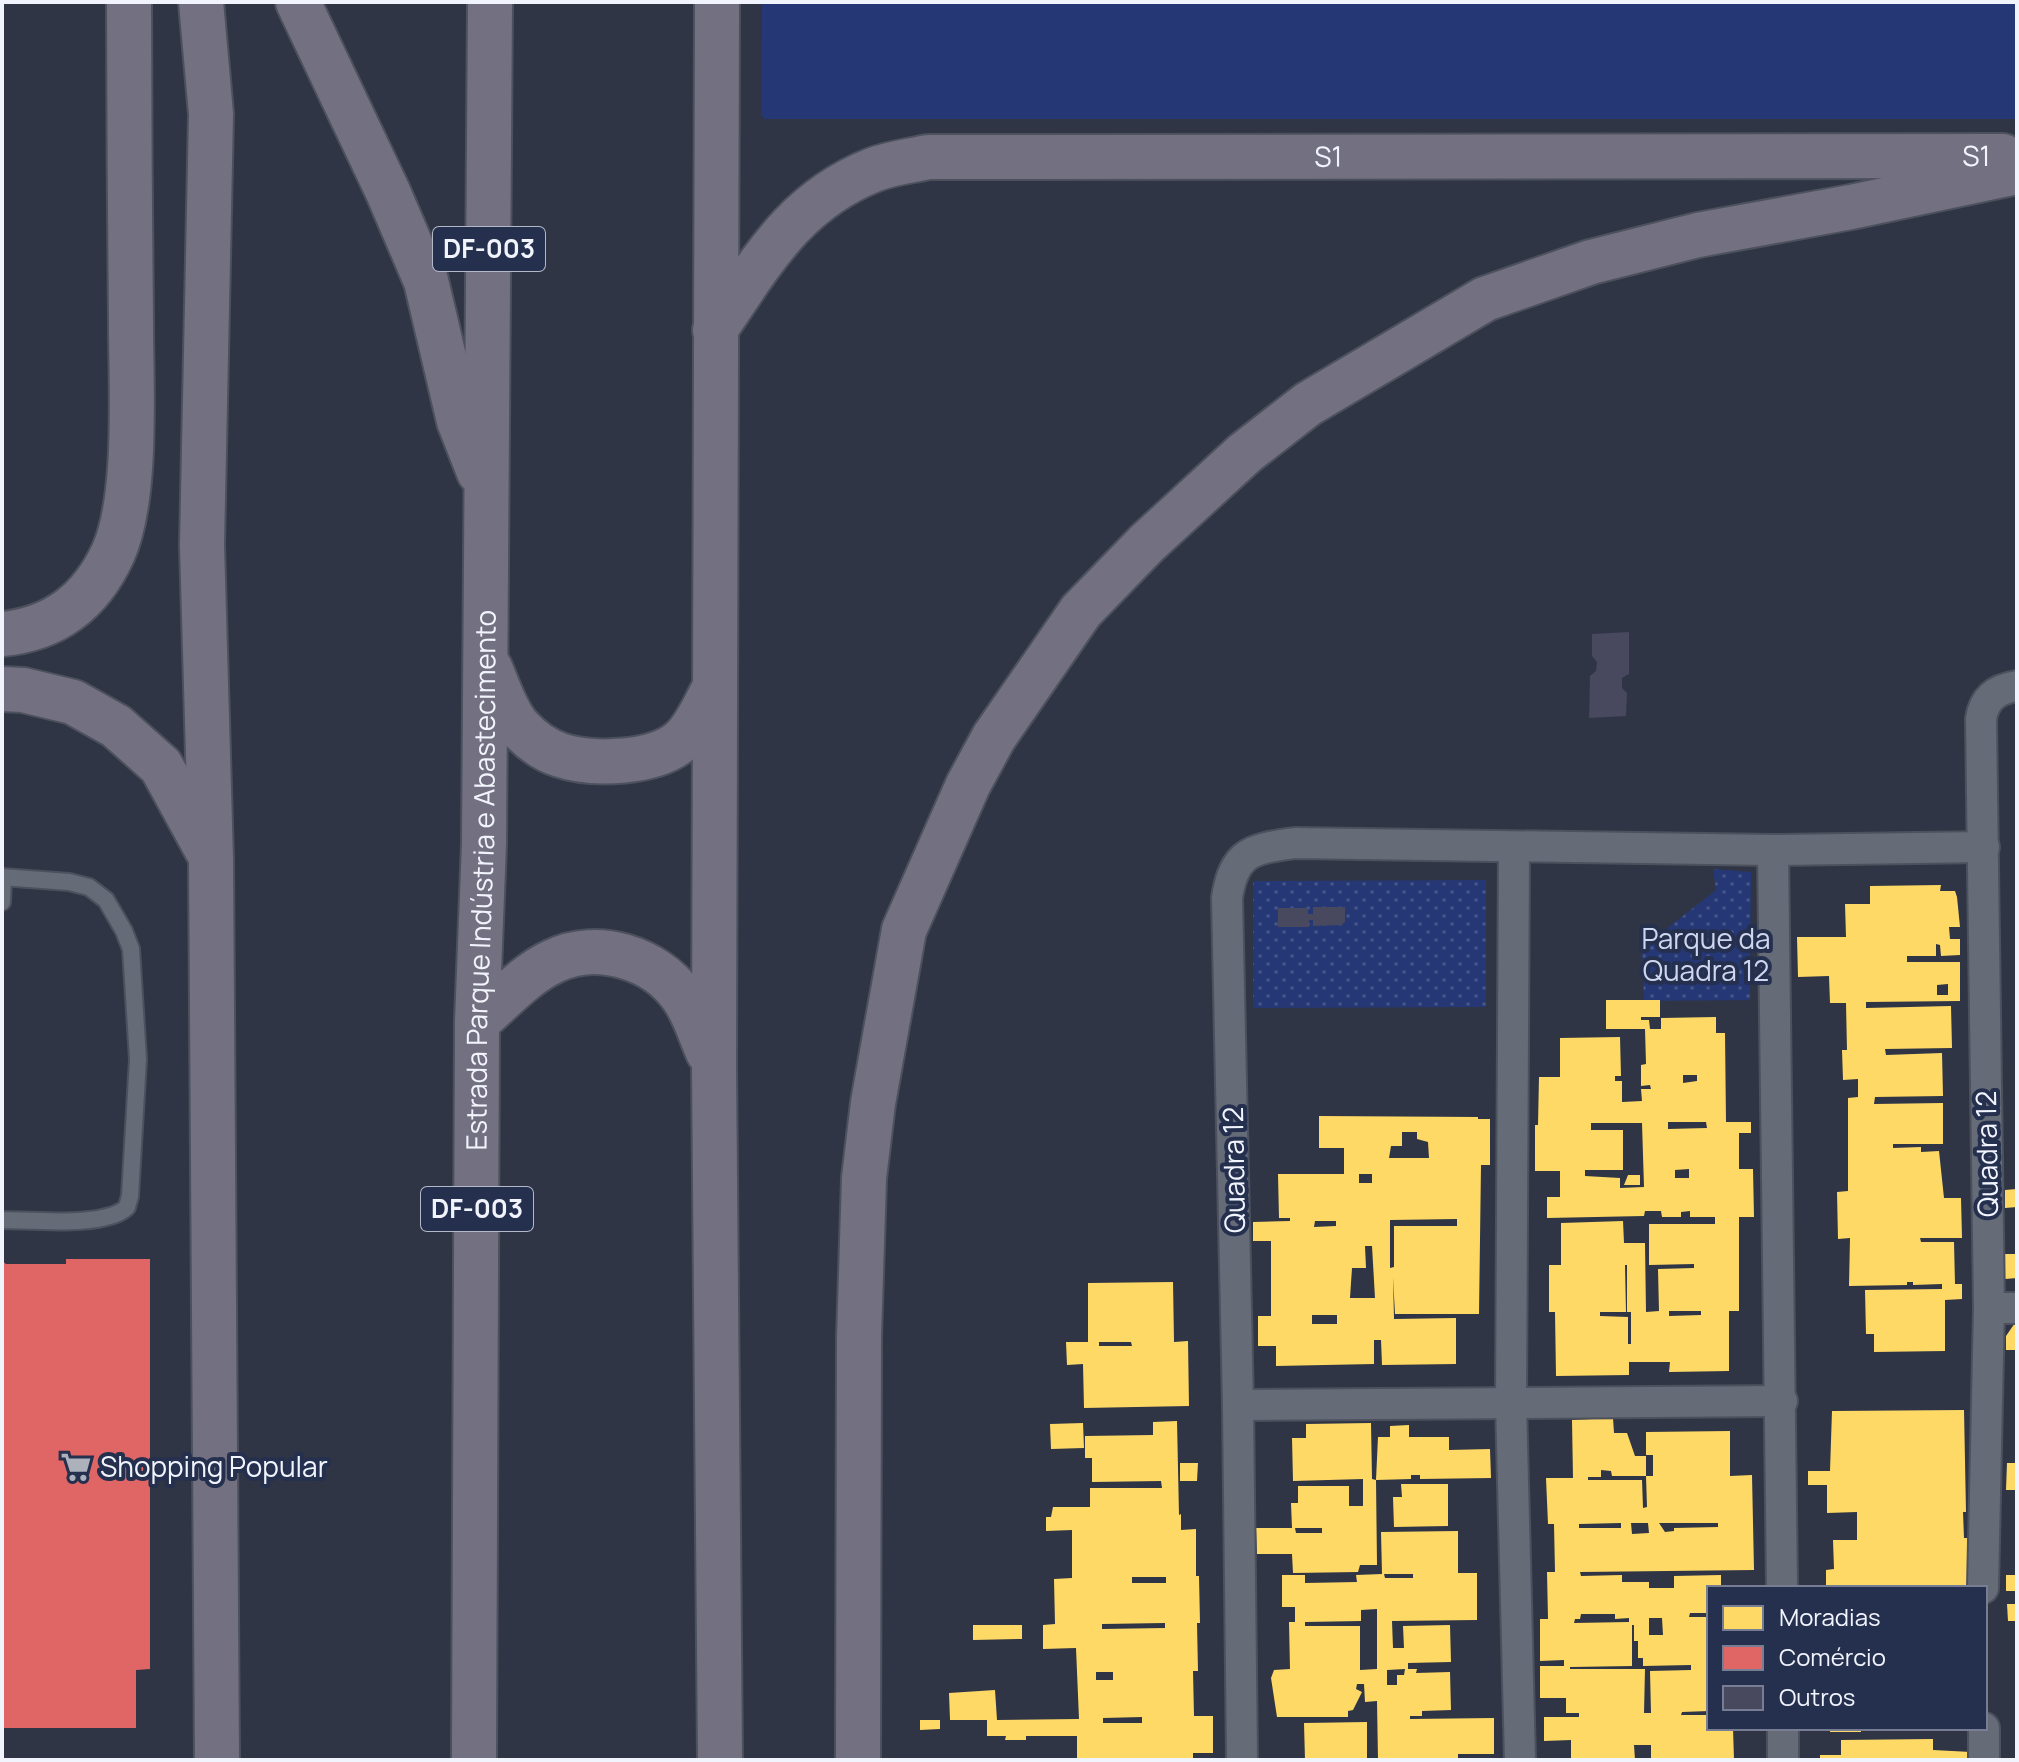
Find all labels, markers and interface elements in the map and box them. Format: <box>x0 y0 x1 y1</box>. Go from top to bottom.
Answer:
street label: S1 <box>1962 136 1990 174</box>
street label: S1 <box>1314 137 1342 175</box>
road number: DF-003 <box>433 227 545 271</box>
street label: Estrada Parque Indústria e Abastecimento <box>456 610 504 1150</box>
park label: Parque da Quadra 12 <box>1641 919 1771 989</box>
street label: Quadra 12 <box>1966 1090 2006 1218</box>
street label: Quadra 12 <box>1213 1106 1253 1234</box>
road number: DF-003 <box>421 1187 533 1231</box>
place label: Shopping Popular <box>100 1447 328 1485</box>
supermarket icon: Shopping Popular <box>59 1450 93 1484</box>
legend <box>1707 1586 1987 1730</box>
text: Moradias <box>1779 1600 1881 1633</box>
text: Comércio <box>1779 1640 1886 1673</box>
text: Outros <box>1779 1680 1855 1713</box>

